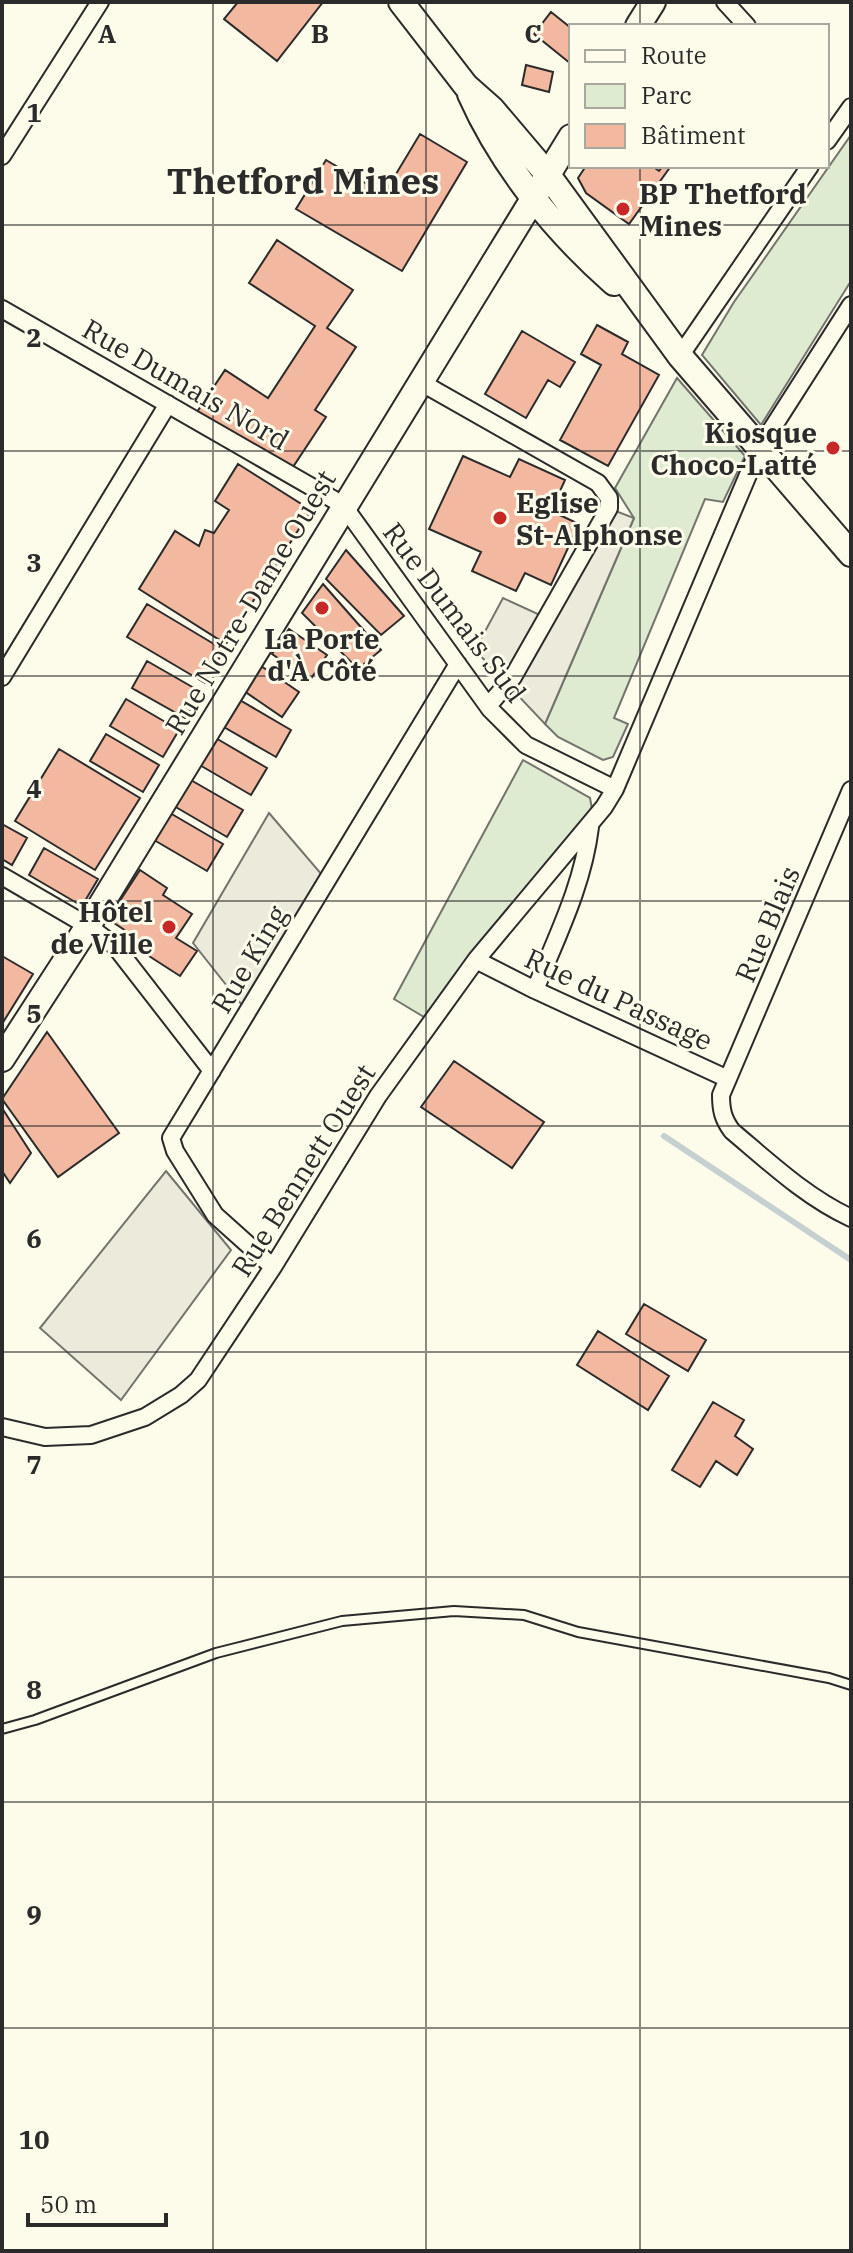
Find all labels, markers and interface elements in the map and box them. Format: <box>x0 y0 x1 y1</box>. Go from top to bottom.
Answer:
text: A <box>98 16 116 50</box>
text: B <box>311 16 329 50</box>
text: C <box>524 16 542 50</box>
legend <box>569 24 829 168</box>
text: Route <box>641 39 707 71</box>
text: Parc <box>641 79 692 111</box>
text: 1 <box>26 95 42 129</box>
text: Bâtiment <box>641 119 746 151</box>
district label: Thetford Mines <box>167 157 439 204</box>
place label: BP Thetford Mines <box>639 175 807 244</box>
marker: BP Thetford Mines <box>614 200 632 218</box>
street label: Rue Dumais Nord <box>76 310 296 458</box>
text: 2 <box>26 320 42 354</box>
place label: Kiosque Choco-Latté <box>650 414 817 483</box>
marker: Kiosque Choco-Latté <box>824 439 842 457</box>
street label: Rue Notre-Dame Ouest <box>156 463 344 741</box>
place label: Eglise St-Alphonse <box>516 484 683 553</box>
marker: Eglise St-Alphonse <box>491 509 509 527</box>
street label: Rue Dumais Sud <box>375 514 535 710</box>
text: 3 <box>26 545 42 579</box>
marker: La Porte d'À Côté <box>313 599 331 617</box>
place label: La Porte d'À Côté <box>264 620 380 689</box>
text: 4 <box>26 771 42 805</box>
street label: Rue Blais <box>726 860 808 988</box>
place label: Hôtel de Ville <box>51 893 153 962</box>
street label: Rue King <box>202 898 296 1020</box>
marker: Hôtel de Ville <box>160 918 178 936</box>
street label: Rue du Passage <box>519 939 719 1059</box>
text: 5 <box>26 996 42 1030</box>
street label: Rue Bennett Ouest <box>223 1057 383 1283</box>
text: 6 <box>26 1221 42 1255</box>
text: 7 <box>26 1447 42 1481</box>
text: 8 <box>26 1672 42 1706</box>
text: 9 <box>26 1897 42 1931</box>
text: 10 <box>18 2122 50 2156</box>
scale bar <box>28 2177 166 2227</box>
text: 50 m <box>40 2188 97 2220</box>

